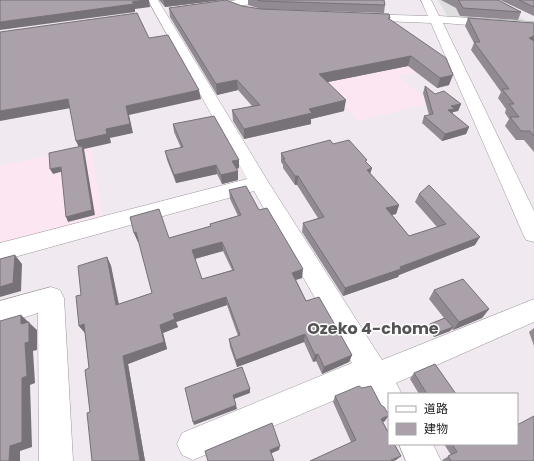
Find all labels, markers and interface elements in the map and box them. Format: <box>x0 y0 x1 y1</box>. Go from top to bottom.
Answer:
district label: Ozeko 4-chome <box>307 317 439 340</box>
legend <box>388 393 518 445</box>
text: 道路 <box>424 400 448 417</box>
text: 建物 <box>424 420 448 437</box>

